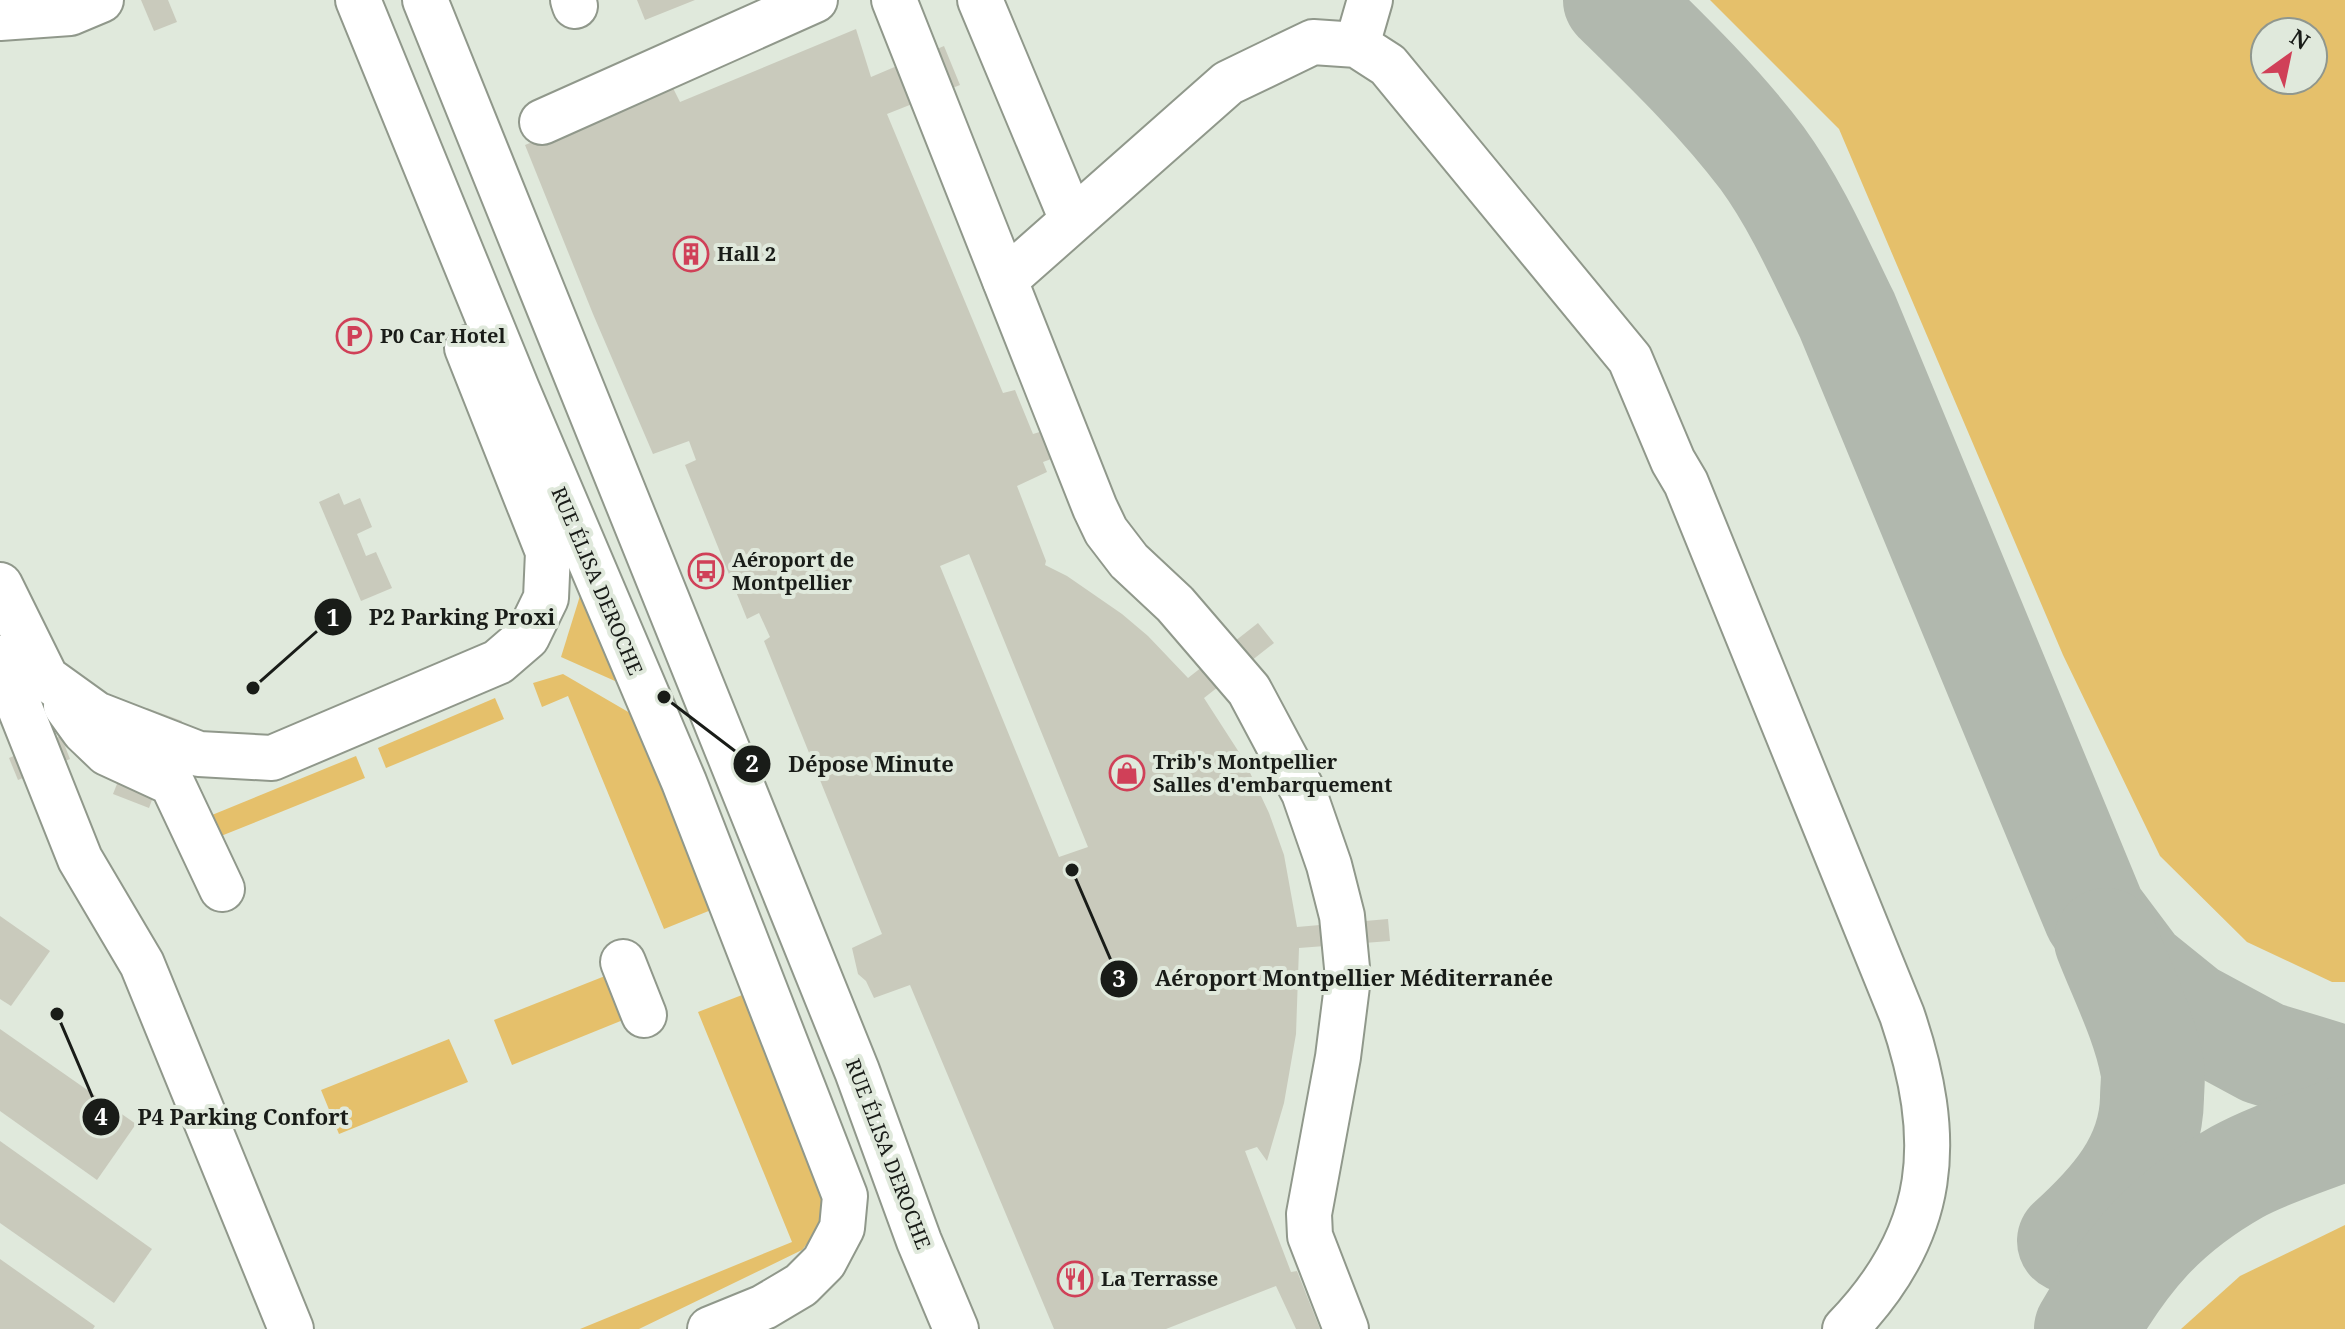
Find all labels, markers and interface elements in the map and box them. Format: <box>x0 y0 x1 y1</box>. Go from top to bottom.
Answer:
north arrow <box>2249 16 2329 96</box>
text: N <box>2285 21 2316 56</box>
building icon: Hall 2 <box>672 235 710 273</box>
place label: Hall 2 <box>717 240 776 267</box>
parking icon: P0 Car Hotel <box>335 317 373 355</box>
place label: P0 Car Hotel <box>380 322 506 349</box>
street label: RUE ÉLISA DEROCHE <box>546 483 649 679</box>
place label: Aéroport de Montpellier <box>732 546 854 596</box>
bus stop icon: Aéroport de Montpellier <box>687 552 725 590</box>
callout: P2 Parking Proxi <box>313 594 572 640</box>
text: 1 <box>326 600 340 633</box>
text: P2 Parking Proxi <box>369 601 555 631</box>
callout: Dépose Minute <box>732 741 969 787</box>
text: 2 <box>745 746 759 779</box>
text: Dépose Minute <box>788 748 954 778</box>
place label: Trib's Montpellier Salles d'embarquement <box>1153 748 1392 798</box>
shop icon: Trib's Montpellier Salles d'embarquement <box>1108 754 1146 792</box>
callout: Aéroport Montpellier Méditerranée <box>1099 956 1570 1002</box>
text: 3 <box>1112 961 1126 994</box>
text: Aéroport Montpellier Méditerranée <box>1155 962 1553 992</box>
street label: RUE ÉLISA DEROCHE <box>840 1055 937 1253</box>
callout: P4 Parking Confort <box>81 1094 365 1140</box>
text: 4 <box>94 1099 108 1132</box>
text: P4 Parking Confort <box>137 1101 349 1131</box>
restaurant icon: La Terrasse <box>1056 1260 1094 1298</box>
place label: La Terrasse <box>1101 1265 1218 1292</box>

